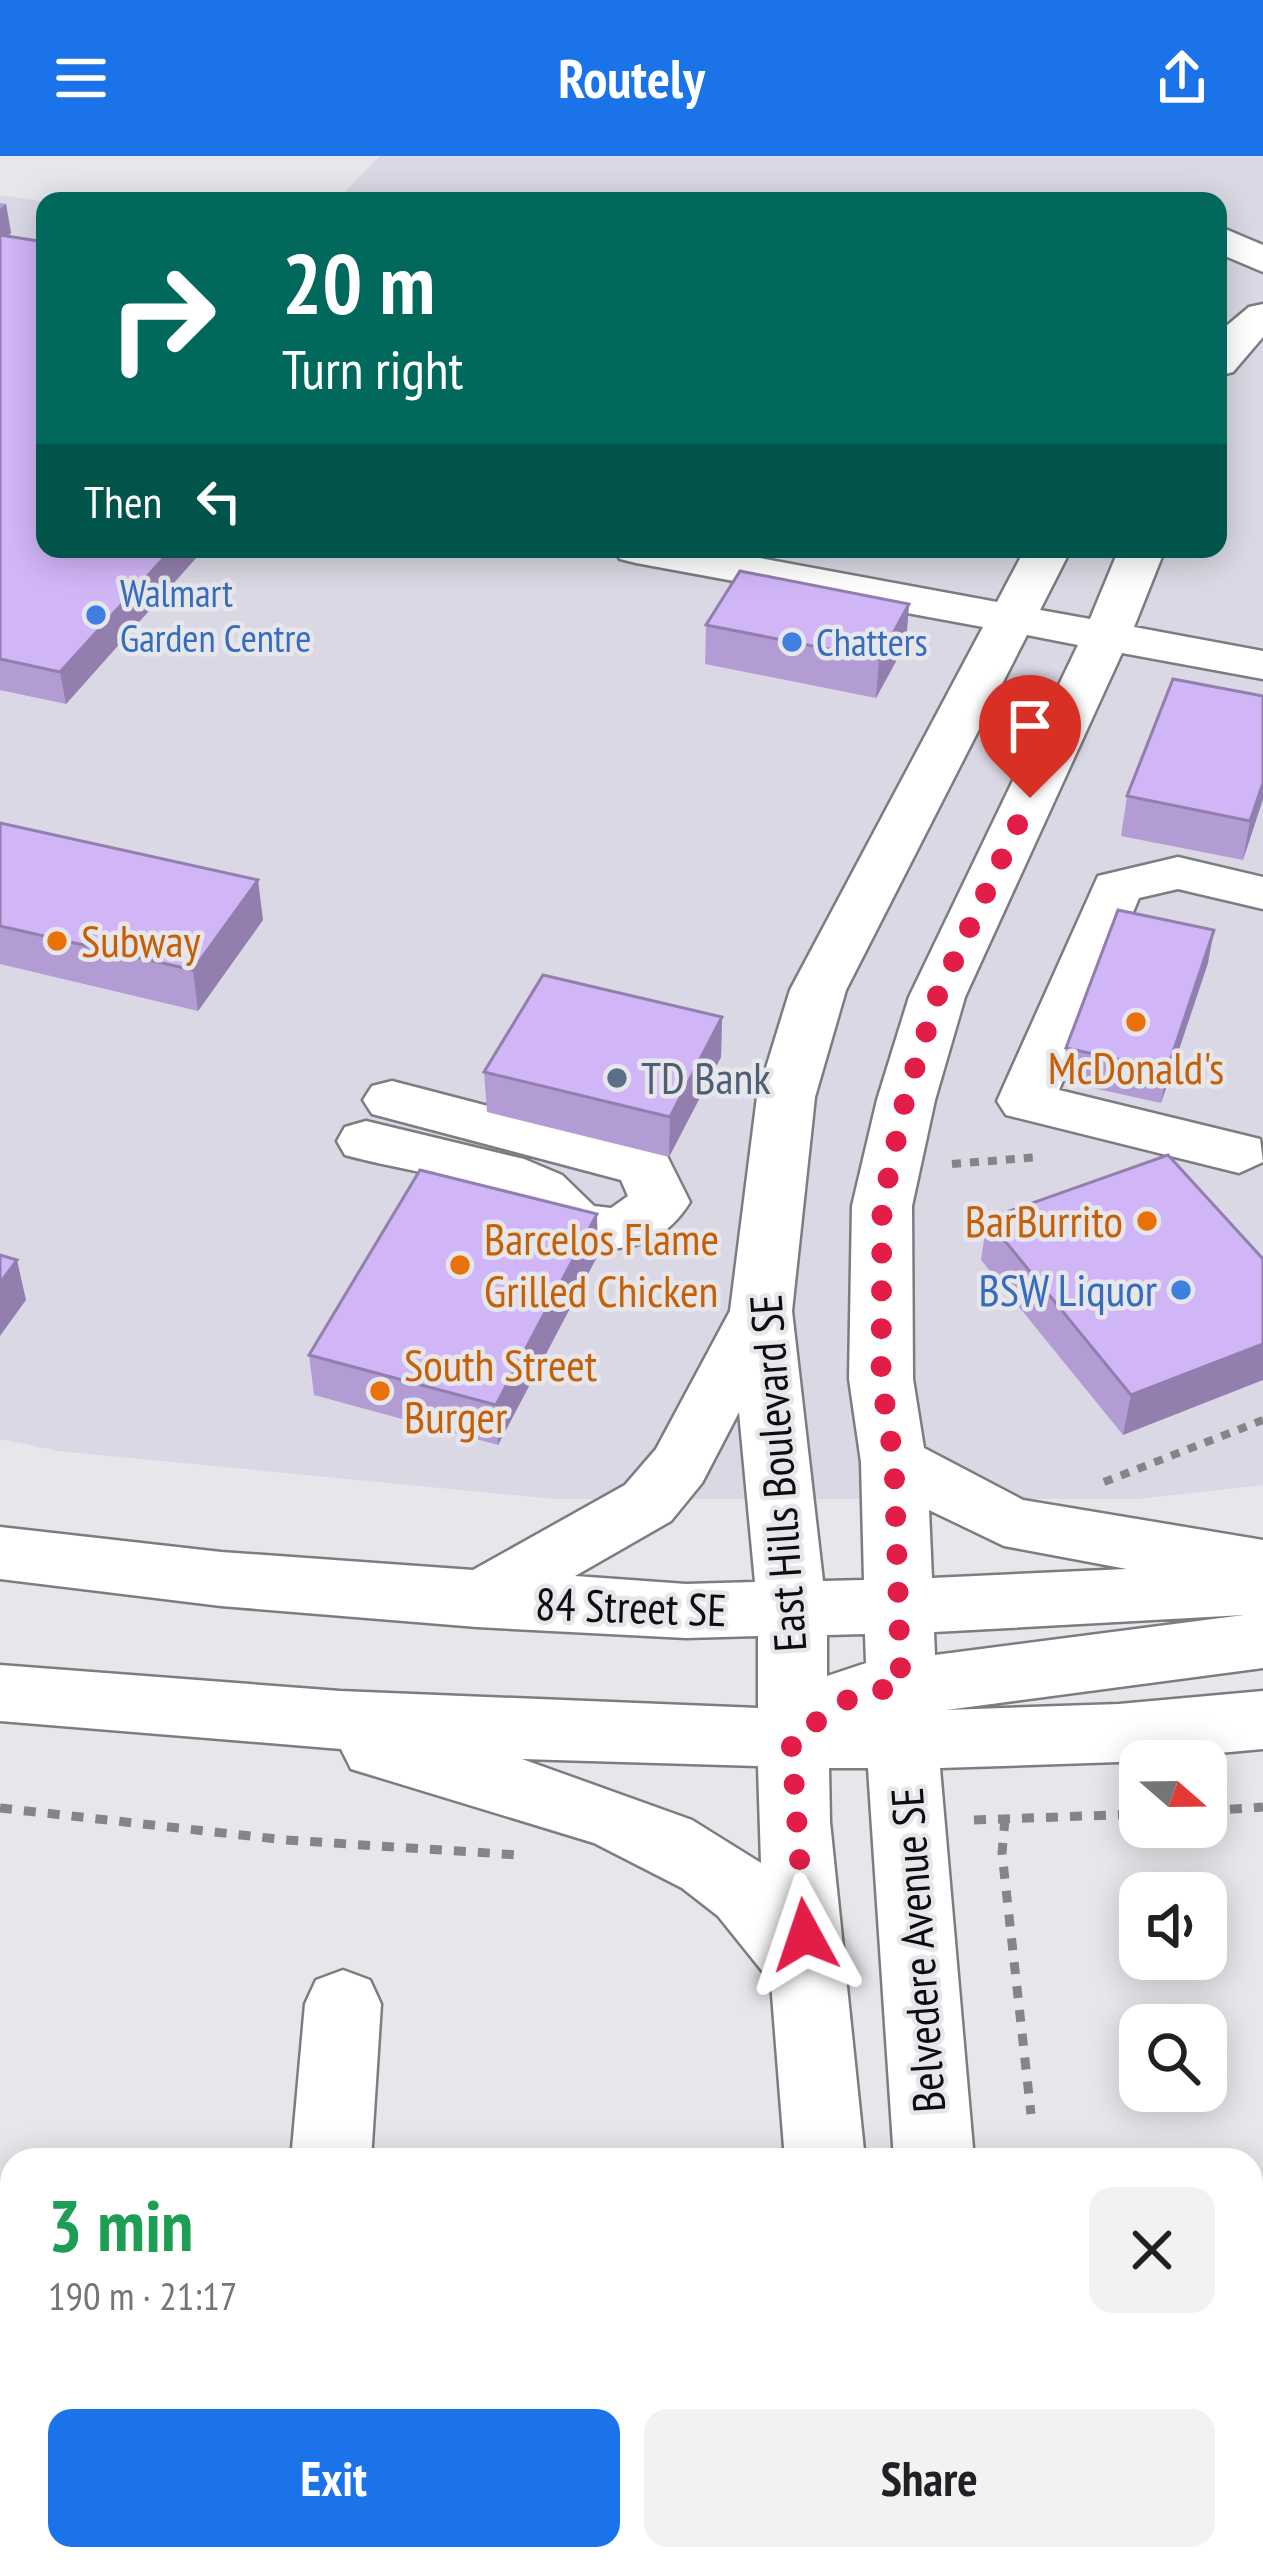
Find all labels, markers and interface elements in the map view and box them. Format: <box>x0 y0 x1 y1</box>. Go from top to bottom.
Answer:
text: Routely <box>558 43 705 113</box>
icon: menu <box>48 45 114 111</box>
icon: share <box>1149 45 1215 111</box>
text: 20 m <box>282 228 435 337</box>
icon: right <box>84 240 240 396</box>
text: Turn right <box>282 334 463 404</box>
icon: left <box>186 468 252 534</box>
text: Then <box>84 472 162 530</box>
place label: Walmart Garden Centre <box>120 567 311 663</box>
marker: Walmart Garden Centre <box>83 602 109 628</box>
place label: Chatters <box>816 616 928 667</box>
marker: Chatters <box>779 629 805 655</box>
pin <box>979 675 1081 798</box>
icon: arrive <box>997 693 1063 759</box>
place label: Subway <box>81 911 200 969</box>
marker: Subway <box>44 928 70 954</box>
marker: McDonald's <box>1123 1009 1149 1035</box>
place label: McDonald's <box>1048 1038 1224 1096</box>
place label: TD Bank <box>641 1048 771 1106</box>
marker: TD Bank <box>604 1065 630 1091</box>
place label: BarBurrito <box>965 1191 1123 1249</box>
marker: BarBurrito <box>1134 1208 1160 1234</box>
place label: Barcelos Flame Grilled Chicken <box>484 1209 719 1319</box>
marker: Barcelos Flame Grilled Chicken <box>447 1252 473 1278</box>
place label: BSW Liquor <box>978 1260 1158 1318</box>
marker: BSW Liquor <box>1168 1277 1194 1303</box>
street label: East Hills Boulevard SE <box>736 1293 818 1654</box>
place label: South Street Burger <box>404 1335 598 1445</box>
marker: South Street Burger <box>367 1378 393 1404</box>
street label: 84 Street SE <box>534 1574 728 1638</box>
north arrow <box>1119 1740 1227 1848</box>
map controls <box>1119 1740 1227 2112</box>
street label: Belvedere Avenue SE <box>877 1786 957 2114</box>
position arrow <box>742 1872 868 1998</box>
button: sound <box>1119 1872 1227 1980</box>
button: search <box>1119 2004 1227 2112</box>
text: 3 min <box>48 2178 193 2271</box>
button: close <box>1089 2187 1215 2313</box>
text: 190 m · 21:17 <box>48 2270 237 2321</box>
button: Exit <box>48 2409 620 2547</box>
button: Share <box>644 2409 1215 2547</box>

